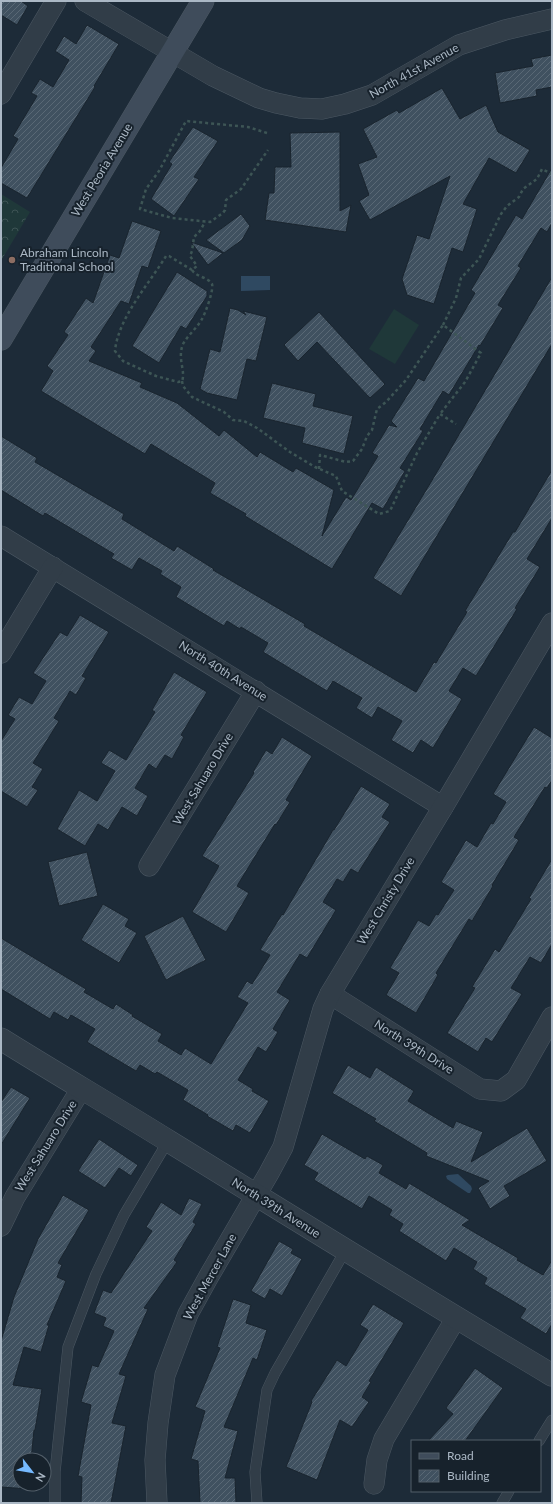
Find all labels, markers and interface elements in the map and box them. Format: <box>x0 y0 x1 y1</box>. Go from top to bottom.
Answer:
street label: North 41st Avenue <box>366 40 461 101</box>
street label: West Peoria Avenue <box>68 120 135 219</box>
place label: Abraham Lincoln Traditional School <box>20 245 114 274</box>
marker: Abraham Lincoln Traditional School <box>7 255 17 265</box>
street label: North 40th Avenue <box>176 637 270 704</box>
street label: West Sahuaro Drive <box>169 730 236 828</box>
street label: West Christy Drive <box>353 854 418 947</box>
street label: North 39th Drive <box>372 1016 457 1077</box>
street label: West Sahuaro Drive <box>11 1097 80 1194</box>
street label: North 39th Avenue <box>229 1174 323 1241</box>
street label: West Mercer Lane <box>180 1231 239 1323</box>
legend <box>411 1440 541 1492</box>
text: Road <box>447 1448 474 1463</box>
north arrow <box>12 1452 52 1492</box>
text: Building <box>447 1468 490 1483</box>
text: N <box>33 1470 49 1484</box>

